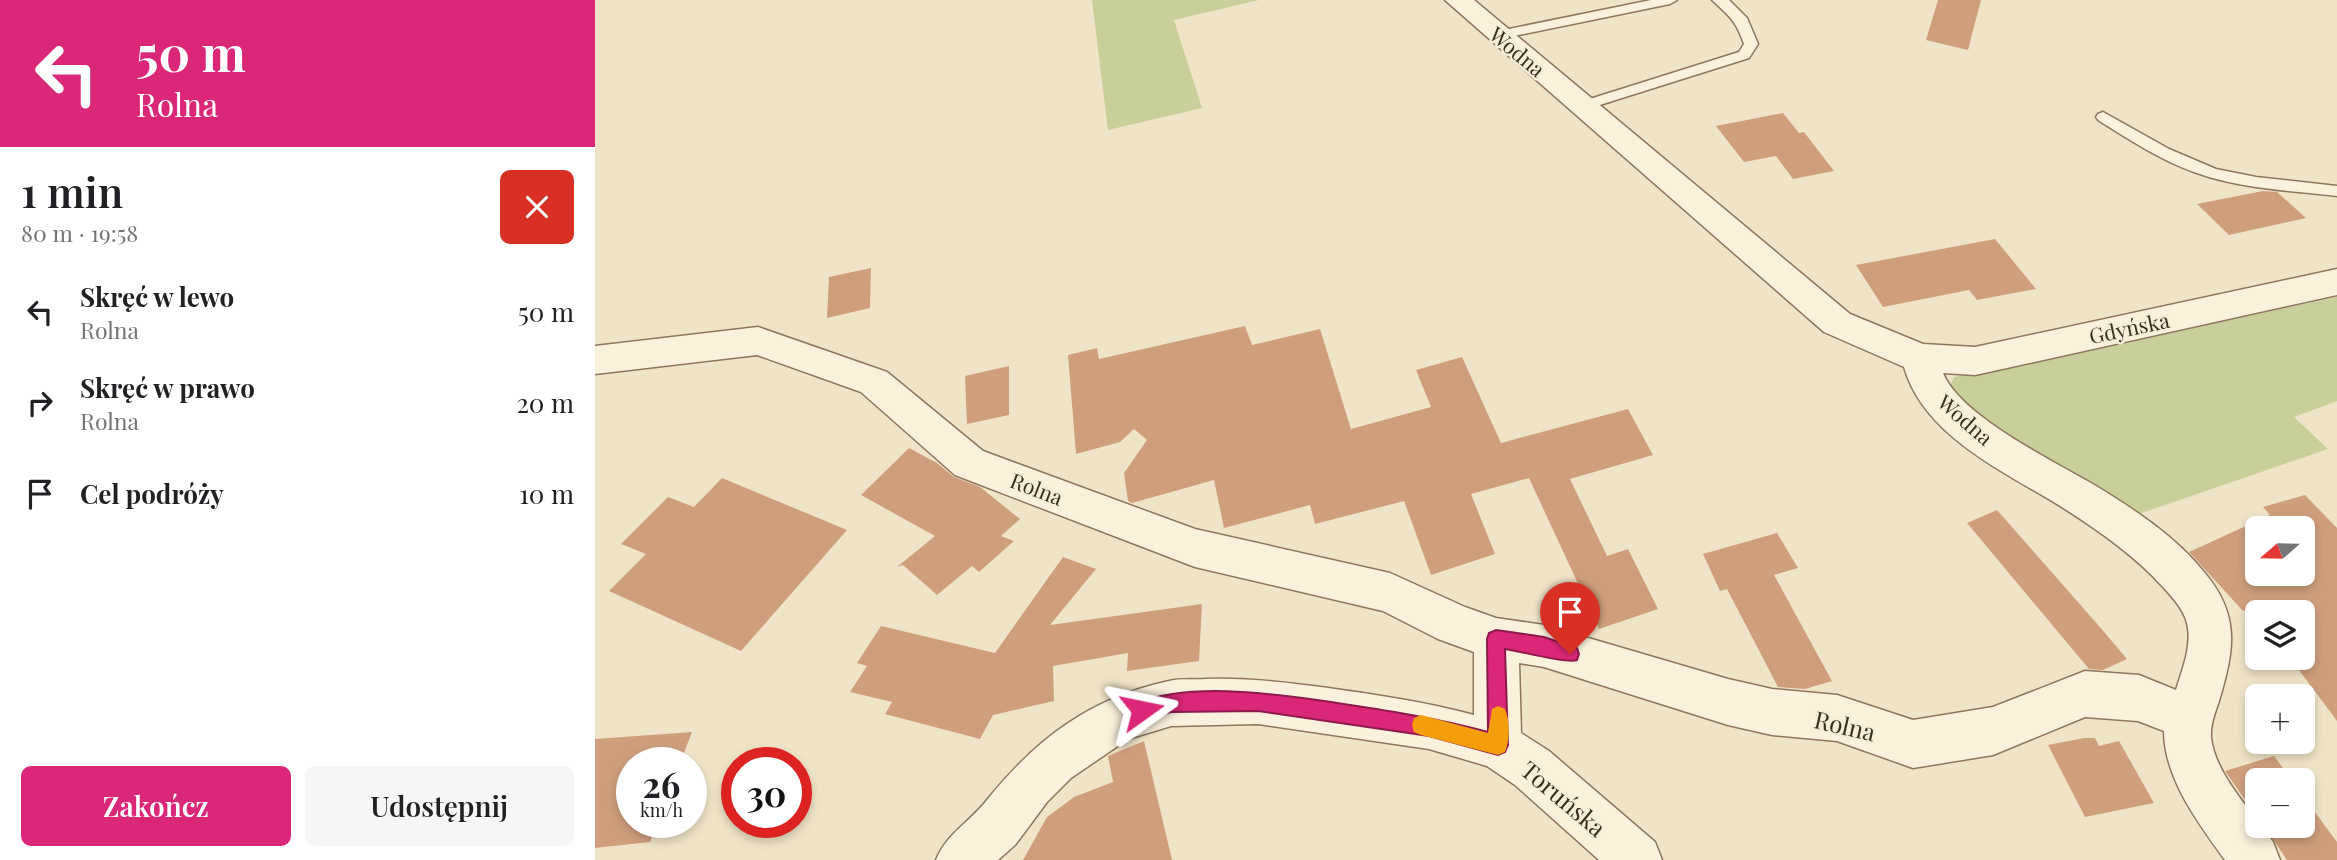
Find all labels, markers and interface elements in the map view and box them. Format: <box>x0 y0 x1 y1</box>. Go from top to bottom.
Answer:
text: 50 m <box>136 19 246 84</box>
street label: Wodna <box>1484 19 1552 83</box>
icon: left <box>21 28 112 119</box>
text: Rolna <box>136 82 218 125</box>
text: 1 min <box>21 163 123 219</box>
button: close <box>500 170 574 244</box>
text: 80 m · 19:58 <box>21 217 138 248</box>
text: Skręć w lewo <box>80 279 234 314</box>
icon: left <box>21 293 59 331</box>
text: 50 m <box>518 294 574 329</box>
street label: Gdyńska <box>2086 305 2172 349</box>
text: Rolna <box>80 314 139 345</box>
text: Skręć w prawo <box>80 370 255 405</box>
icon: right <box>21 384 59 422</box>
text: 20 m <box>516 385 574 420</box>
street label: Wodna <box>1932 387 2000 451</box>
text: Rolna <box>80 405 139 436</box>
street label: Rolna <box>1007 465 1068 511</box>
icon: arrive <box>21 475 59 513</box>
text: Cel podróży <box>80 476 224 511</box>
text: 10 m <box>519 476 574 511</box>
north arrow <box>2245 516 2315 586</box>
map controls <box>2245 516 2315 838</box>
pin <box>1540 582 1600 654</box>
icon: arrive <box>1551 593 1589 631</box>
button: layers <box>2245 600 2315 670</box>
position arrow <box>1105 673 1179 747</box>
button: + <box>2245 684 2315 754</box>
street label: Rolna <box>1811 702 1879 748</box>
speed limit sign: 30 <box>721 747 812 838</box>
street label: Toruńska <box>1515 753 1613 843</box>
text: 26 <box>643 760 680 807</box>
button: Zakończ <box>21 766 291 846</box>
button: Udostępnij <box>305 766 574 846</box>
button: − <box>2245 768 2315 838</box>
text: km/h <box>640 798 683 822</box>

